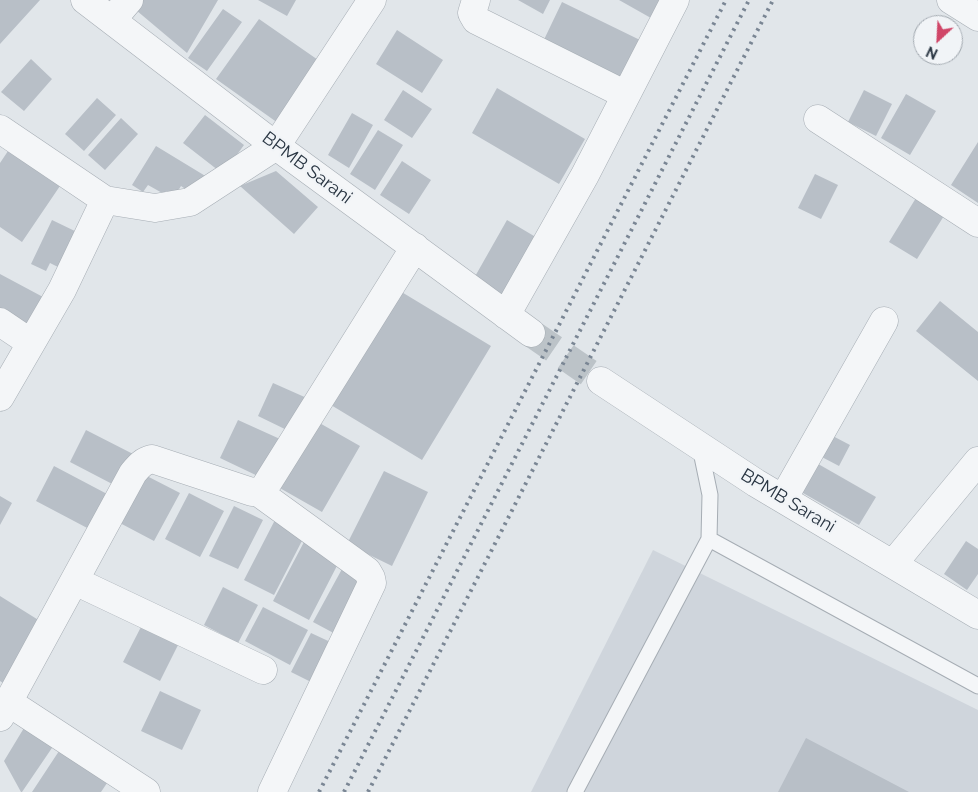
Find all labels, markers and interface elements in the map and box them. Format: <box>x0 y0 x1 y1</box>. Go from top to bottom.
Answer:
north arrow <box>913 15 963 65</box>
text: N <box>924 43 940 62</box>
street label: BPMB Sarani <box>258 127 356 209</box>
street label: BPMB Sarani <box>737 464 839 538</box>

